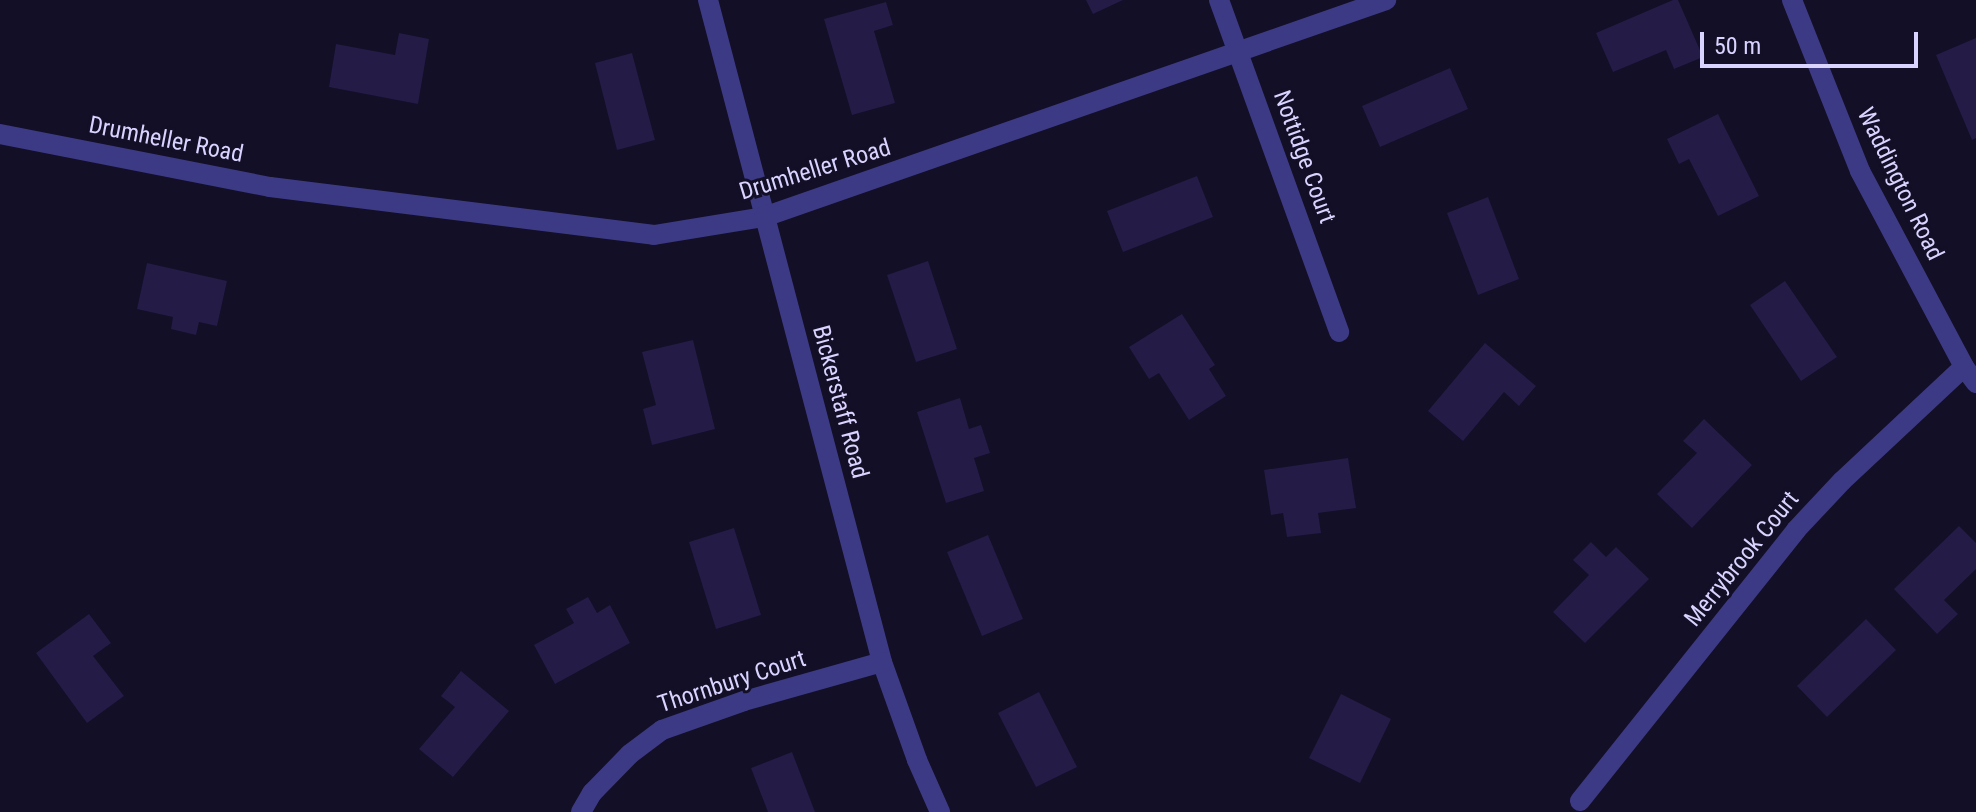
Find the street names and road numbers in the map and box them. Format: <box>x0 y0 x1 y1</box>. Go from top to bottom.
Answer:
street label: Nottidge Court <box>1267 87 1341 227</box>
street label: Waddington Road <box>1851 103 1949 265</box>
street label: Drumheller Road <box>86 111 246 169</box>
street label: Drumheller Road <box>736 133 894 207</box>
street label: Bickerstaff Road <box>806 322 874 482</box>
street label: Merrybrook Court <box>1679 486 1805 632</box>
street label: Thornbury Court <box>654 645 810 719</box>

